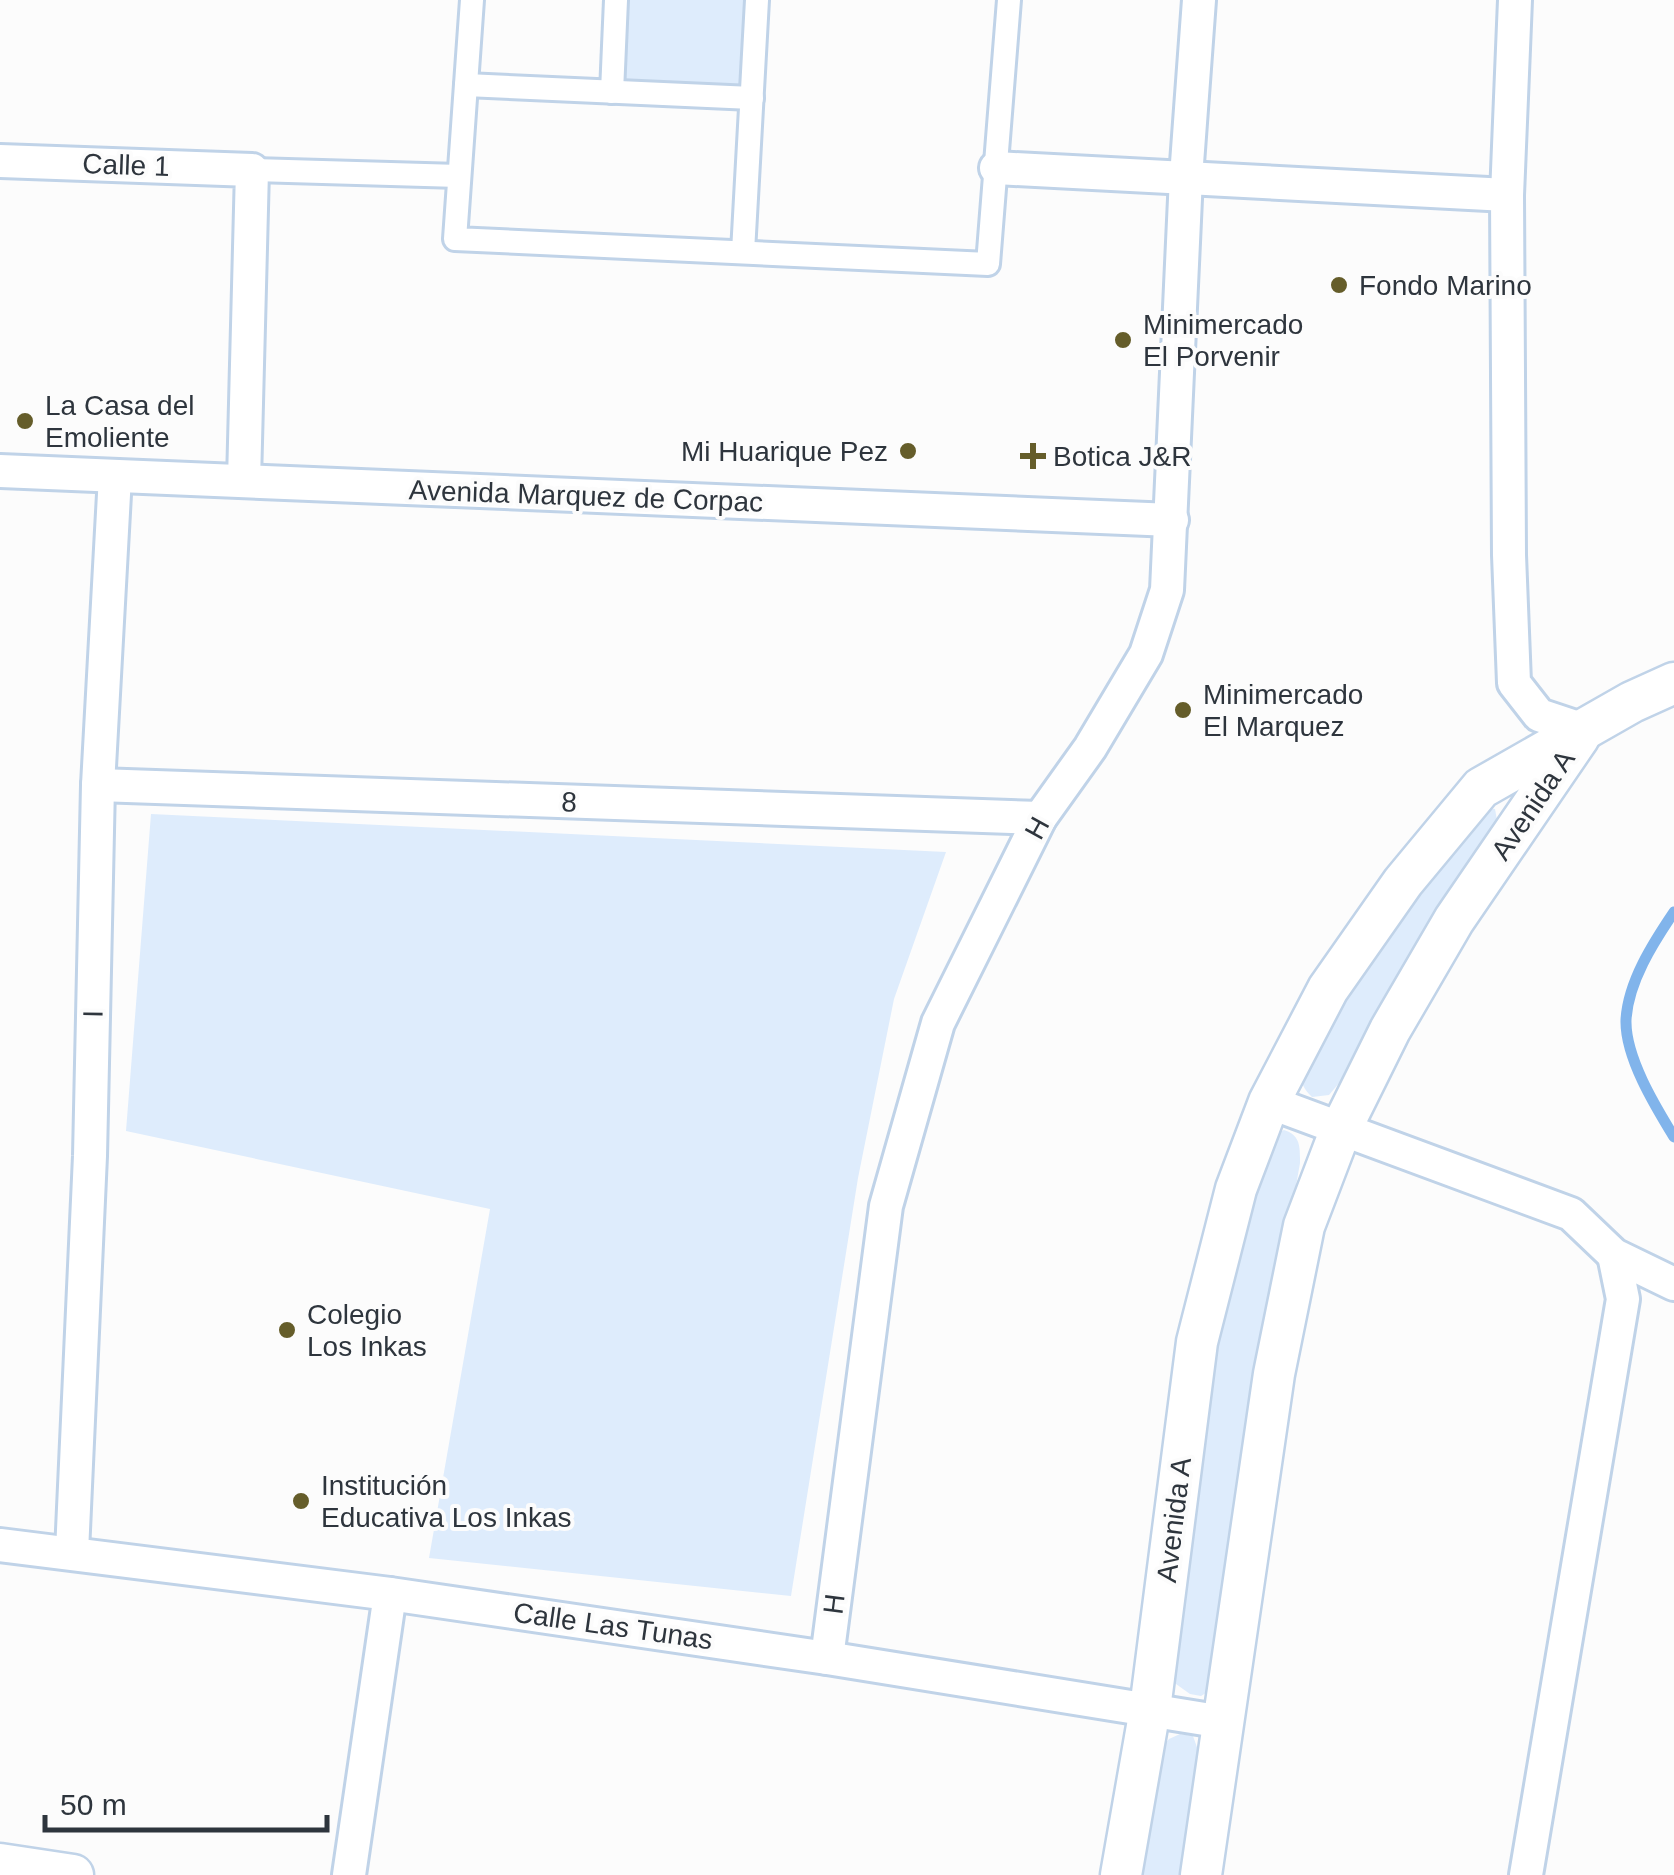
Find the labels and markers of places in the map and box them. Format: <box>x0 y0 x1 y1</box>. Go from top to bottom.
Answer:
place label: Fondo Marino <box>1359 270 1532 301</box>
marker: Fondo Marino <box>1328 274 1350 296</box>
place label: Minimercado El Porvenir <box>1143 309 1303 372</box>
marker: Minimercado El Porvenir <box>1112 329 1134 351</box>
place label: La Casa del Emoliente <box>45 390 194 453</box>
marker: La Casa del Emoliente <box>14 410 36 432</box>
place label: Mi Huarique Pez <box>681 436 888 467</box>
marker: Mi Huarique Pez <box>897 440 919 462</box>
place label: Botica J&R <box>1053 441 1192 472</box>
marker: Botica J&R <box>1022 445 1044 467</box>
place label: Minimercado El Marquez <box>1203 679 1363 742</box>
marker: Minimercado El Marquez <box>1172 699 1194 721</box>
place label: Colegio Los Inkas <box>307 1299 427 1362</box>
marker: Colegio Los Inkas <box>276 1319 298 1341</box>
place label: Institución Educativa Los Inkas <box>321 1470 572 1533</box>
marker: Institución Educativa Los Inkas <box>290 1490 312 1512</box>

